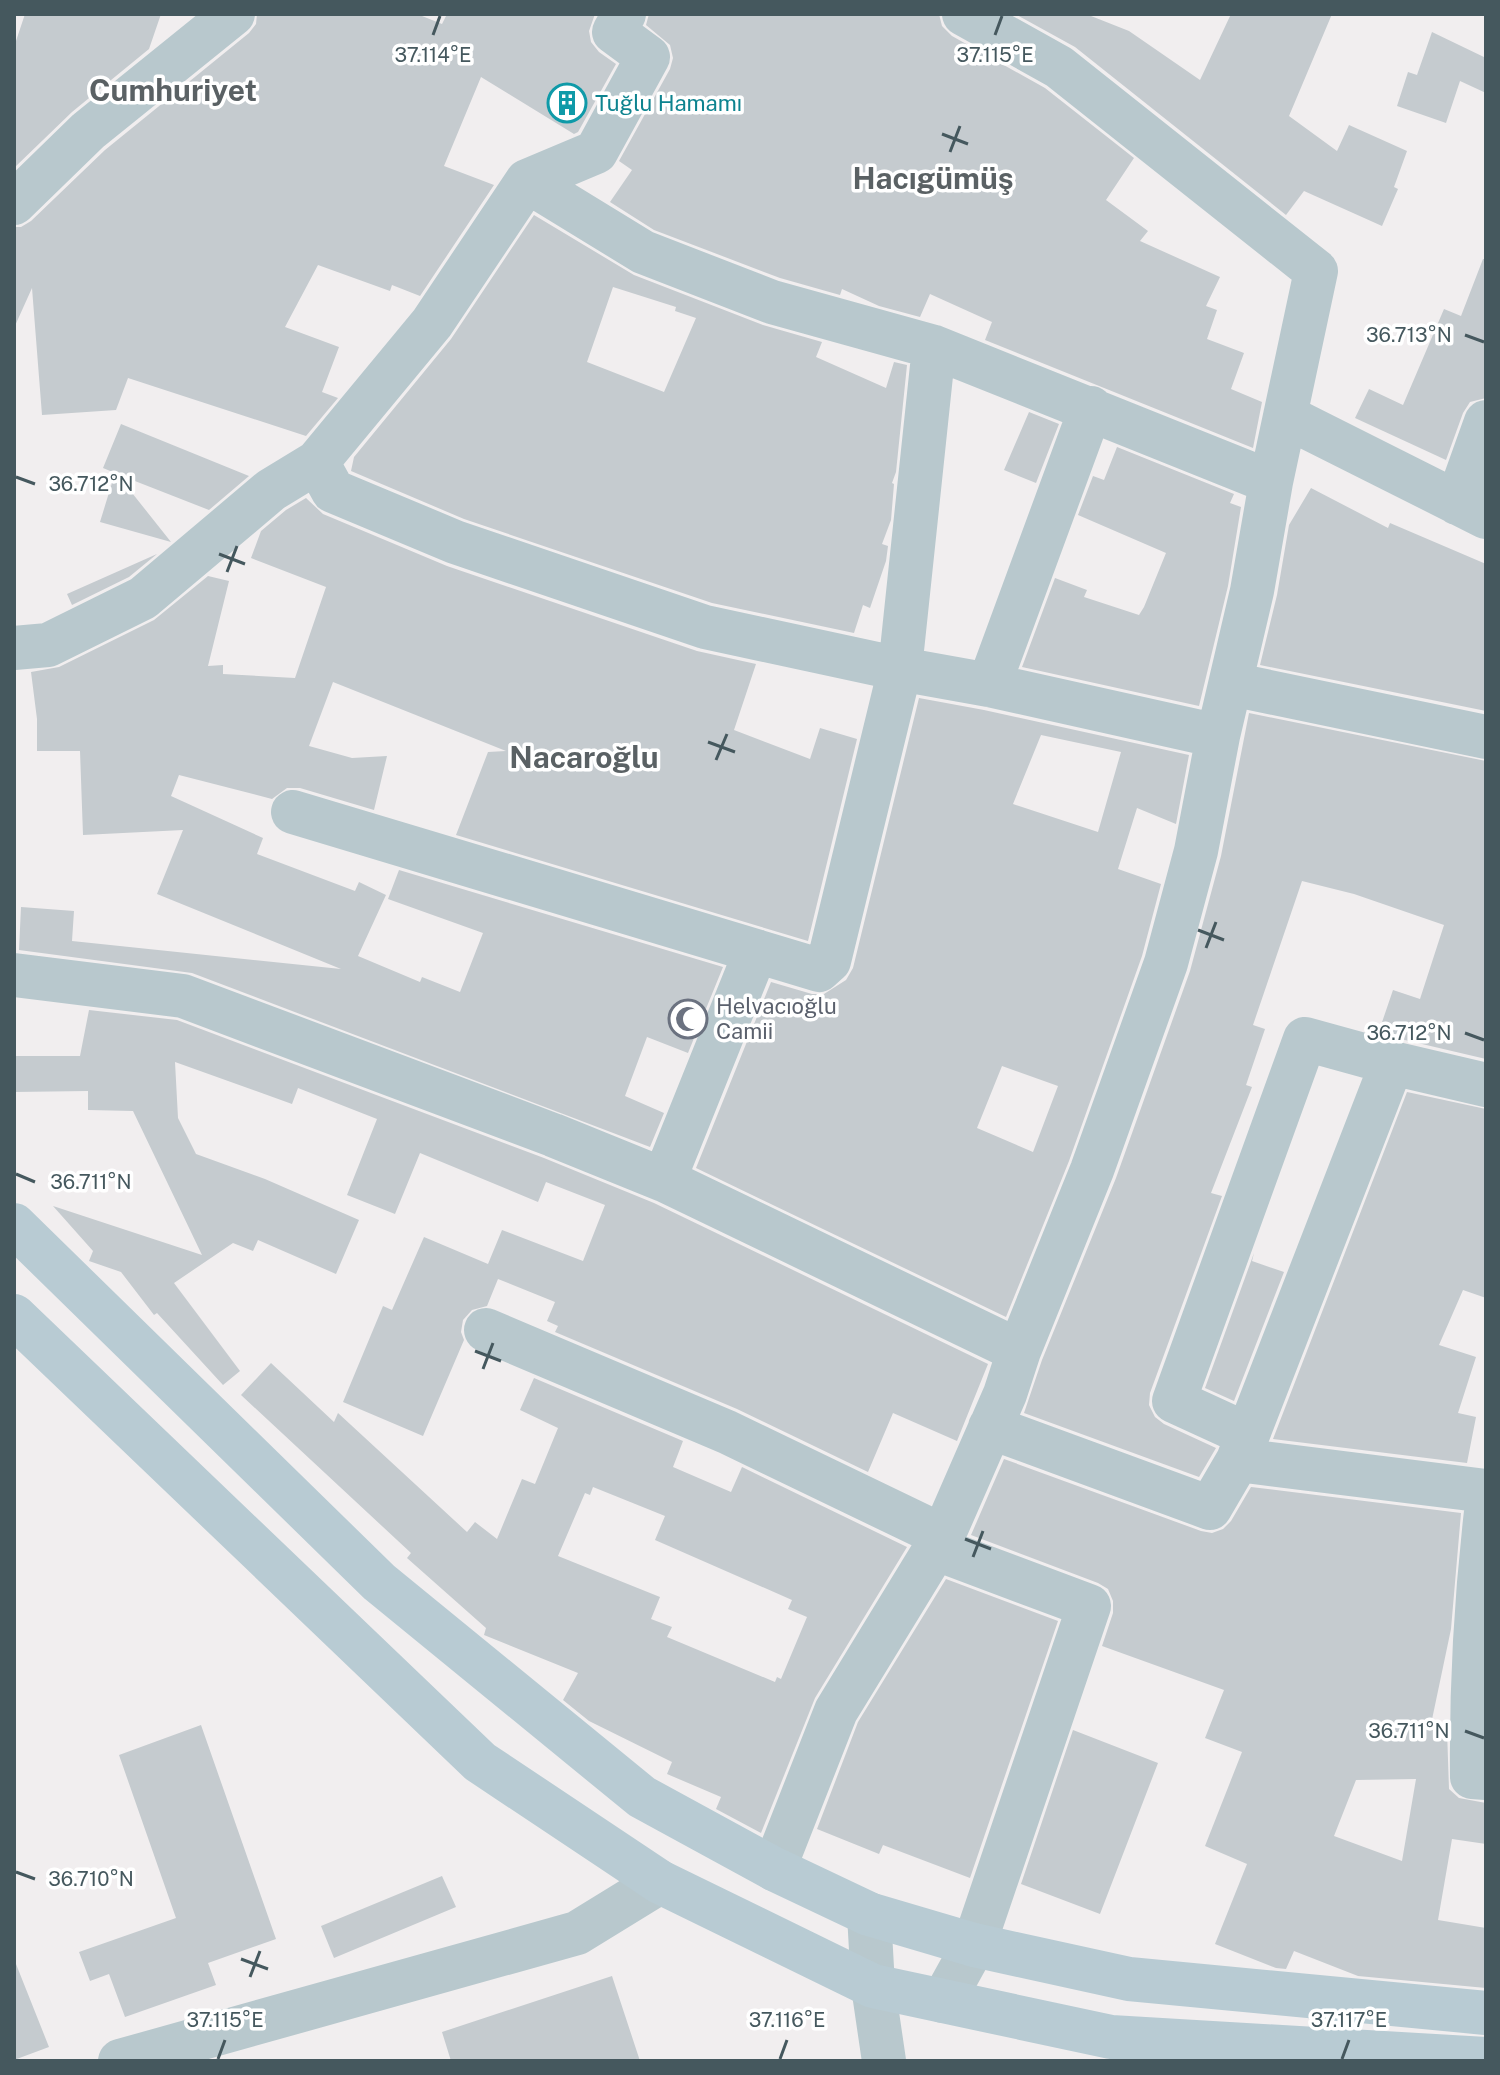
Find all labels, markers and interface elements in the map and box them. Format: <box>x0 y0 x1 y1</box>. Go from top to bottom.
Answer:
text: 37.114°E <box>395 43 471 67</box>
text: 37.115°E <box>956 43 1034 67</box>
district label: Cumhuriyet <box>89 72 257 108</box>
building icon: Tuğlu Hamamı <box>546 82 588 124</box>
place label: Tuğlu Hamamı <box>595 90 742 116</box>
district label: Hacıgümüş <box>852 160 1014 196</box>
text: 36.713°N <box>1366 323 1452 347</box>
text: 36.712°N <box>48 472 134 496</box>
district label: Nacaroğlu <box>509 739 659 775</box>
place label: Helvacıoğlu Camii <box>716 993 837 1044</box>
mosque icon: Helvacıoğlu Camii <box>667 998 709 1040</box>
text: 36.712°N <box>1366 1021 1452 1045</box>
text: 36.711°N <box>50 1170 132 1194</box>
text: 36.711°N <box>1368 1719 1450 1743</box>
text: 36.710°N <box>48 1867 134 1891</box>
text: 37.115°E <box>186 2008 264 2032</box>
text: 37.116°E <box>749 2008 825 2032</box>
text: 37.117°E <box>1311 2008 1387 2032</box>

